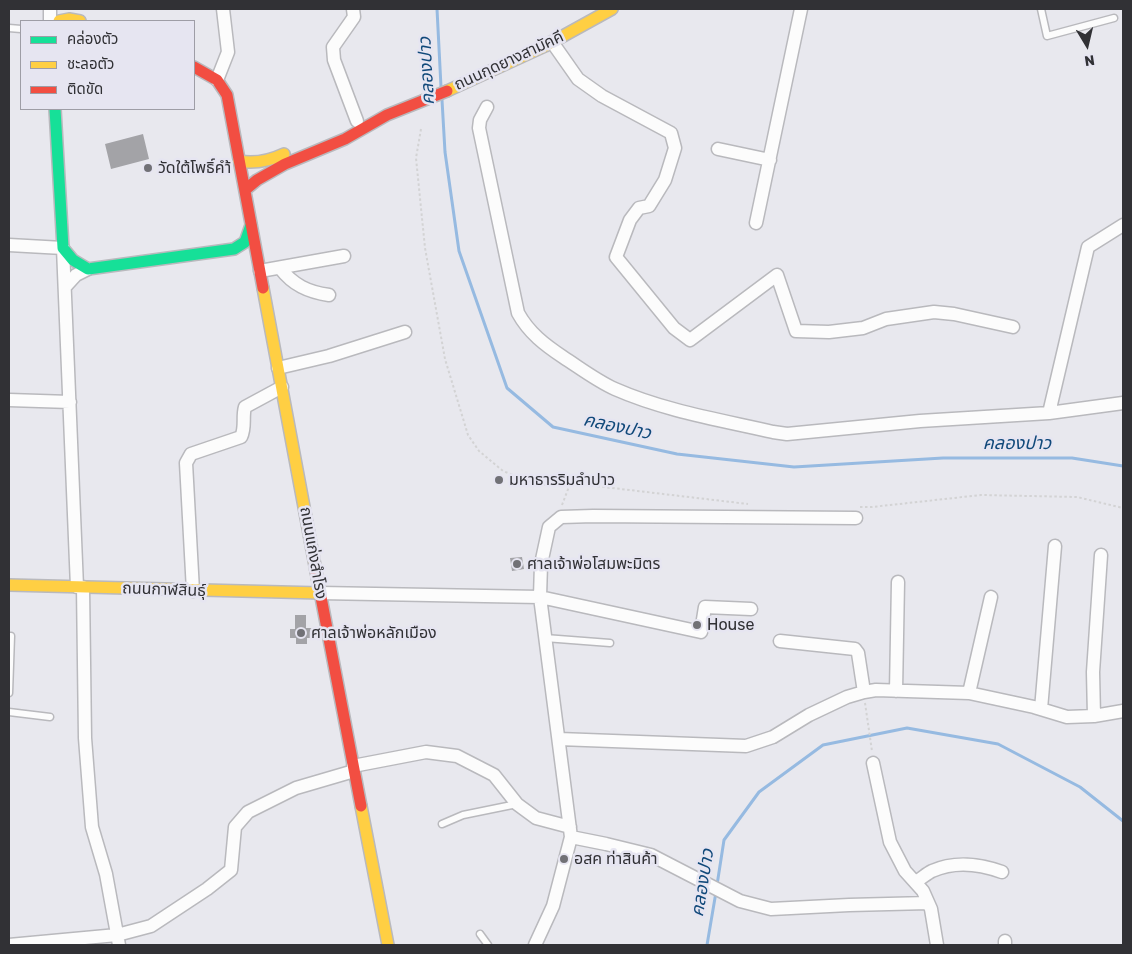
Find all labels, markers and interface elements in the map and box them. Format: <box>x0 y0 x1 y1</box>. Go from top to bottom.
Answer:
legend <box>20 20 195 110</box>
north arrow <box>1062 20 1112 70</box>
street label: ถนนกุดยางสามัคคี <box>451 27 567 95</box>
text: คล่องตัว <box>67 30 118 48</box>
water label: คลองปาว <box>414 36 440 106</box>
text: N <box>1083 51 1096 69</box>
text: ชะลอตัว <box>67 55 114 73</box>
text: ติดขัด <box>67 80 103 98</box>
place label: วัดใต้โพธิ์คำ้ <box>158 158 231 178</box>
marker: วัดใต้โพธิ์คำ้ <box>142 162 154 174</box>
water label: คลองปาว <box>581 409 653 445</box>
water label: คลองปาว <box>983 433 1051 455</box>
place label: มหาธารริมลำปาว <box>509 470 615 490</box>
marker: มหาธารริมลำปาว <box>493 474 505 486</box>
street label: ถนนแก่งสำโรง <box>295 505 331 601</box>
place label: ศาลเจ้าพ่อโสมพะมิตร <box>527 554 660 574</box>
marker: ศาลเจ้าพ่อโสมพะมิตร <box>511 558 523 570</box>
street label: ถนนกาฬสินธุ์ <box>122 579 206 601</box>
place label: House <box>707 615 754 635</box>
marker: House <box>691 619 703 631</box>
place label: ศาลเจ้าพ่อหลักเมือง <box>311 623 437 643</box>
marker: ศาลเจ้าพ่อหลักเมือง <box>295 627 307 639</box>
water label: คลองปาว <box>687 848 719 918</box>
place label: อสค ท่าสินค้า <box>574 849 658 869</box>
marker: อสค ท่าสินค้า <box>558 853 570 865</box>

